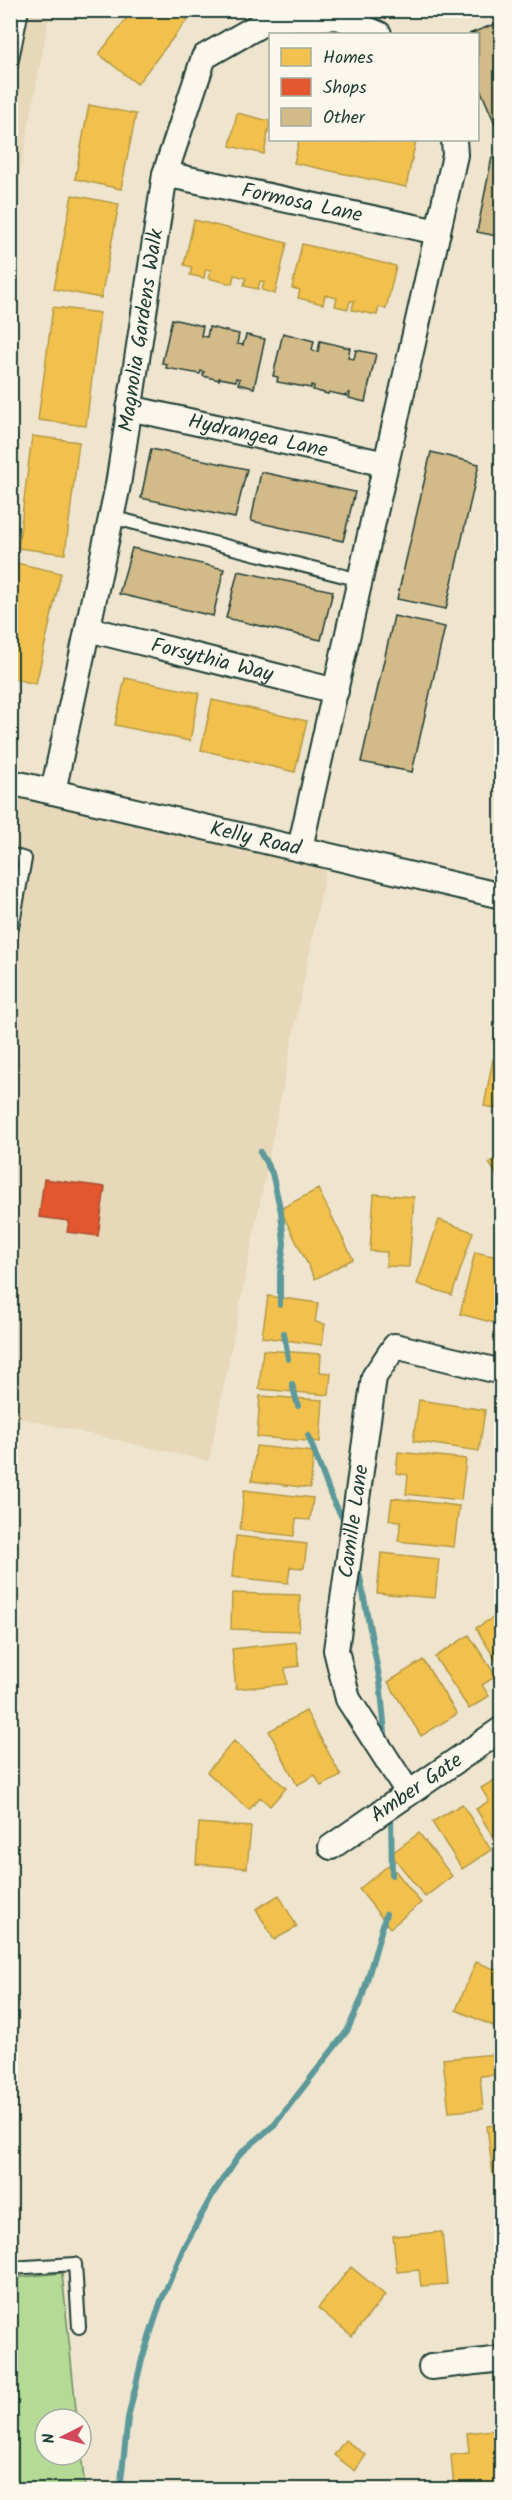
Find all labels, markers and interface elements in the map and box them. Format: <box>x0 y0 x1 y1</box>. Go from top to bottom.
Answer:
legend <box>269 33 479 141</box>
text: Homes <box>323 44 374 73</box>
text: Shops <box>323 74 367 103</box>
text: Other <box>323 104 366 133</box>
street label: Formosa Lane <box>238 174 366 232</box>
street label: Magnolia Gardens Walk <box>110 227 173 434</box>
street label: Hydrangea Lane <box>185 405 331 467</box>
street label: Forsythia Way <box>147 629 277 691</box>
street label: Kelly Road <box>207 812 305 866</box>
street label: Camille Lane <box>330 1462 378 1580</box>
street label: Amber Gate <box>364 1744 470 1832</box>
north arrow <box>33 2407 93 2467</box>
text: N <box>37 2432 63 2445</box>

